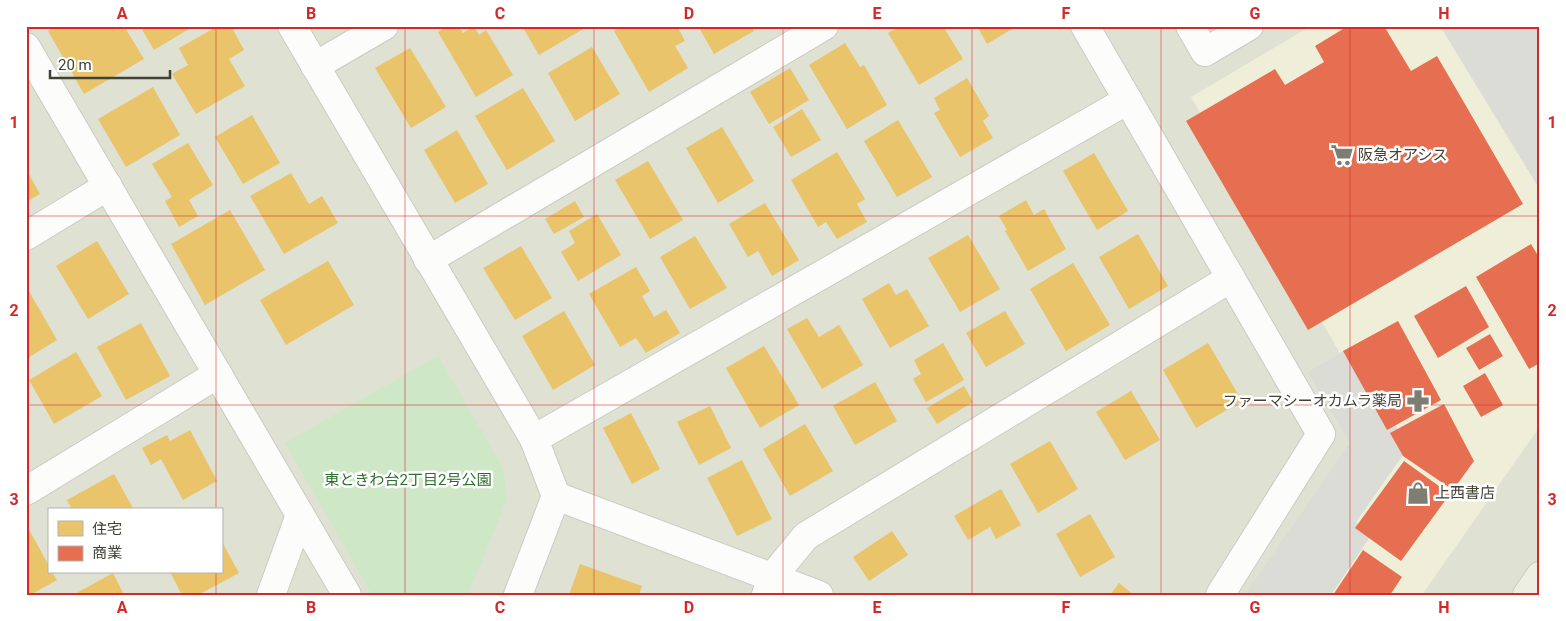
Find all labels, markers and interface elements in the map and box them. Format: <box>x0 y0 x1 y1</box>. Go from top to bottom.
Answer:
text: A <box>117 4 128 23</box>
text: B <box>306 4 316 23</box>
text: C <box>495 4 505 23</box>
text: D <box>684 4 694 23</box>
text: E <box>873 4 882 23</box>
text: F <box>1062 4 1071 23</box>
text: G <box>1250 4 1261 23</box>
text: H <box>1438 4 1450 23</box>
scale bar <box>50 48 170 80</box>
text: 20 m <box>58 56 92 74</box>
text: 1 <box>9 113 19 132</box>
text: 1 <box>1547 113 1557 132</box>
supermarket icon: 阪急オアシス <box>1329 142 1355 168</box>
place label: 阪急オアシス <box>1358 146 1447 164</box>
text: 2 <box>9 301 19 320</box>
text: 2 <box>1547 301 1557 320</box>
pharmacy icon: ファーマシーオカムラ薬局 <box>1405 388 1431 414</box>
place label: ファーマシーオカムラ薬局 <box>1223 392 1402 410</box>
park label: 東ときわ台2丁目2号公園 <box>325 471 491 489</box>
shop icon: 上西書店 <box>1405 480 1431 506</box>
place label: 上西書店 <box>1435 484 1495 502</box>
text: 3 <box>9 490 19 509</box>
text: 3 <box>1547 490 1557 509</box>
legend <box>48 508 222 574</box>
text: 住宅 <box>92 520 122 538</box>
text: 商業 <box>92 544 122 562</box>
text: A <box>117 598 128 617</box>
text: B <box>306 598 316 617</box>
text: C <box>495 598 505 617</box>
text: D <box>684 598 694 617</box>
text: E <box>873 598 882 617</box>
text: F <box>1062 598 1071 617</box>
text: G <box>1250 598 1261 617</box>
text: H <box>1438 598 1450 617</box>

